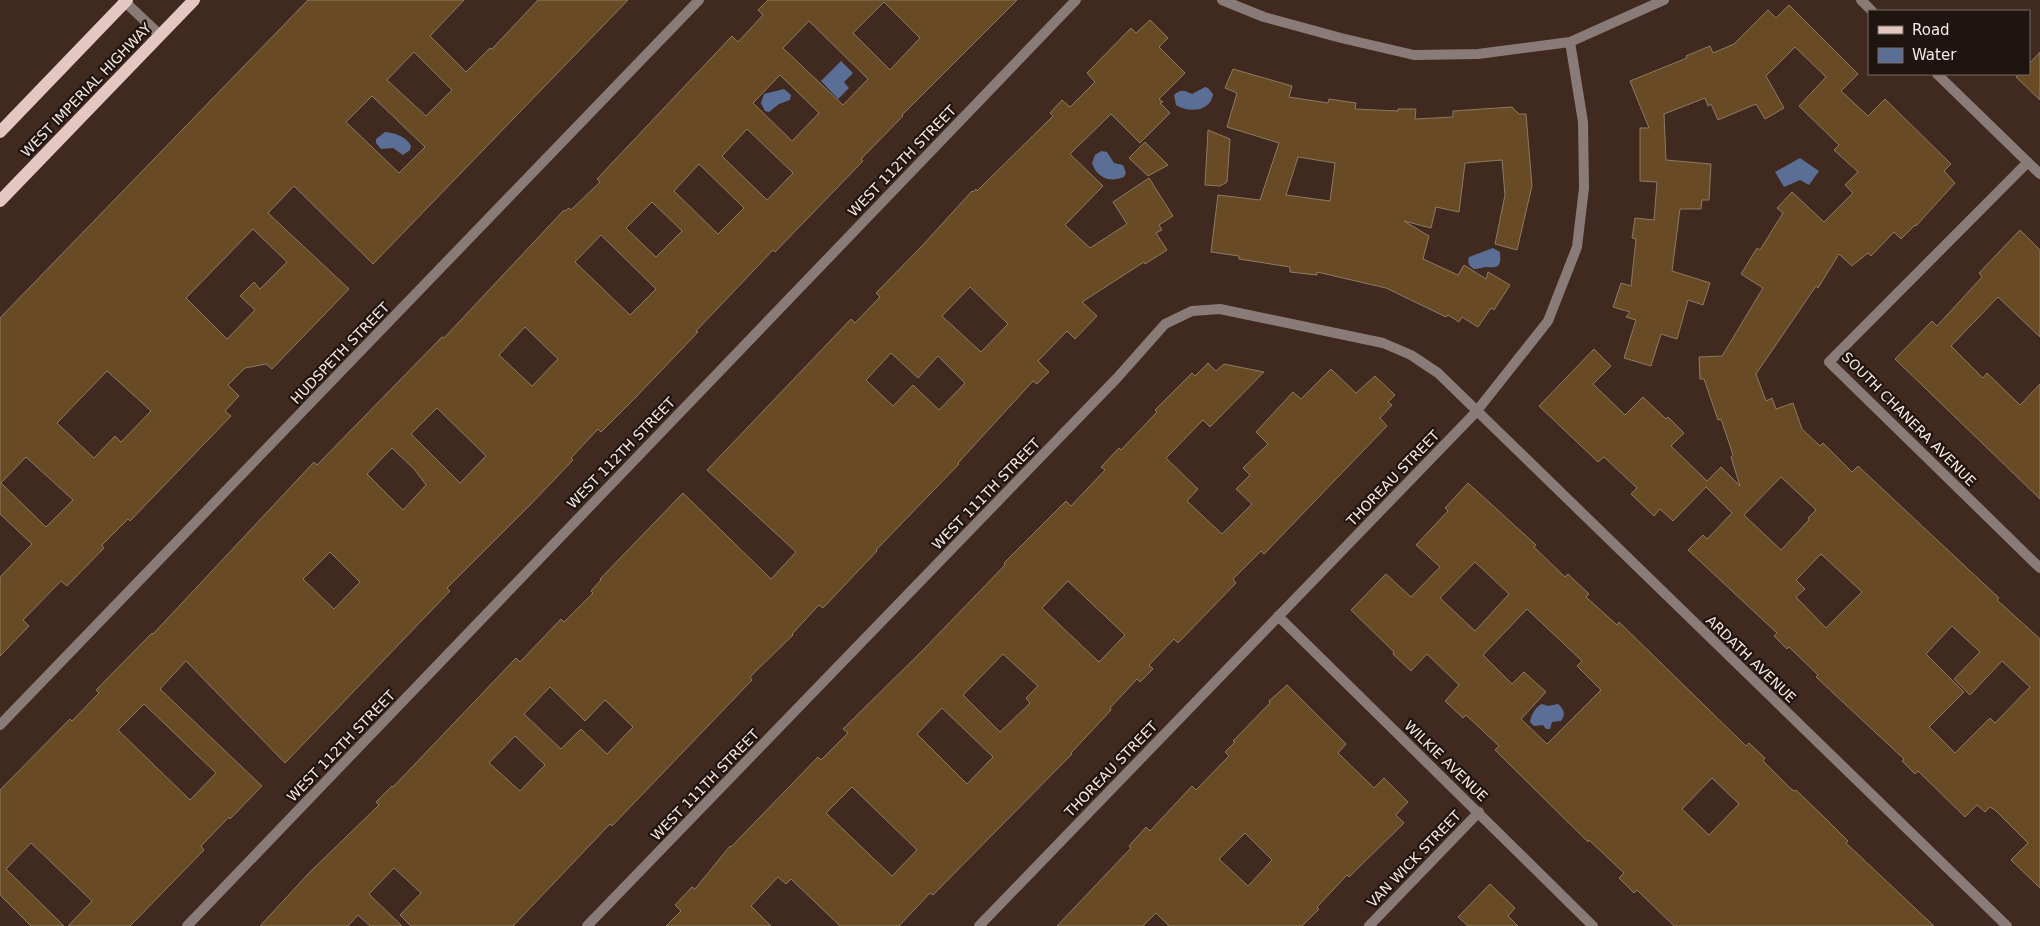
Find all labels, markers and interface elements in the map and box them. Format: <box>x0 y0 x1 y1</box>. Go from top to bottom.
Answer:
legend <box>1868 10 2030 75</box>
street label: WEST IMPERIAL HIGHWAY <box>18 19 155 160</box>
text: Road <box>1912 21 1950 39</box>
text: Water <box>1912 46 1957 64</box>
street label: WEST 112TH STREET <box>845 102 960 220</box>
street label: HUDSPETH STREET <box>287 299 393 407</box>
street label: SOUTH CHANERA AVENUE <box>1839 349 1979 489</box>
street label: WEST 112TH STREET <box>564 394 679 512</box>
street label: THOREAU STREET <box>1343 427 1443 530</box>
street label: WEST 111TH STREET <box>929 435 1044 553</box>
street label: ARDATH AVENUE <box>1703 612 1799 706</box>
street label: WEST 112TH STREET <box>284 687 399 805</box>
street label: WILKIE AVENUE <box>1401 717 1491 805</box>
street label: THOREAU STREET <box>1061 718 1161 821</box>
street label: WEST 111TH STREET <box>648 726 763 844</box>
street label: VAN WICK STREET <box>1364 807 1465 911</box>

